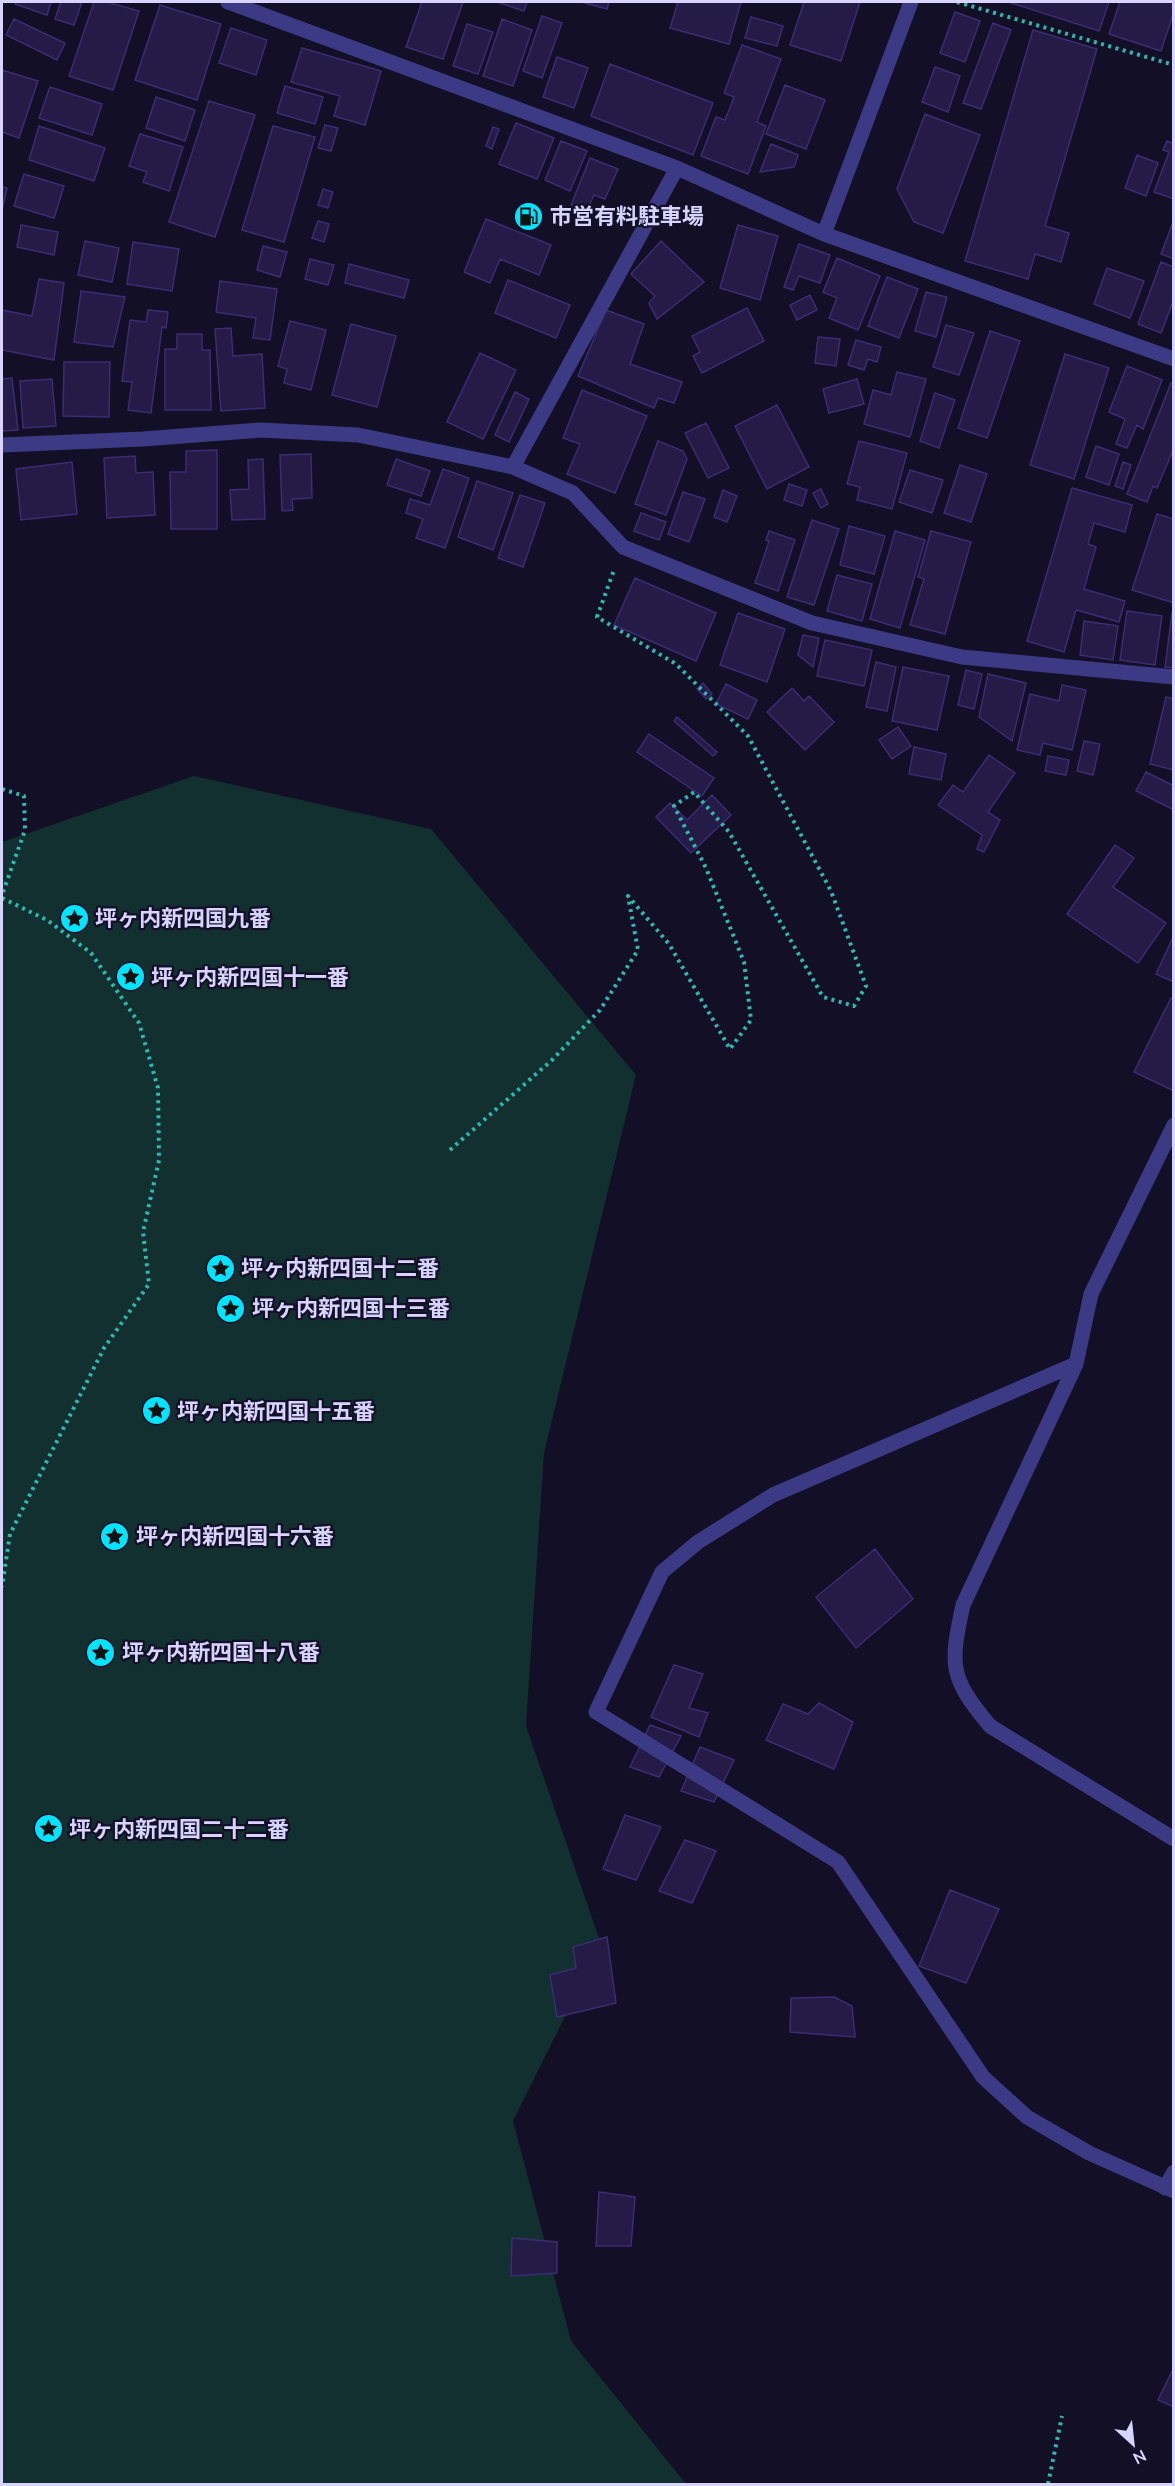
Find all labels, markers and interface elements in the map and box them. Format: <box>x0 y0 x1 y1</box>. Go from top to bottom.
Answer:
fuel station icon: 市営有料駐車場 <box>513 200 545 232</box>
place label: 市営有料駐車場 <box>550 202 704 230</box>
place icon: 坪ヶ内新四国九番 <box>58 902 90 934</box>
place label: 坪ヶ内新四国九番 <box>95 904 271 932</box>
place icon: 坪ヶ内新四国十一番 <box>114 961 146 993</box>
place label: 坪ヶ内新四国十一番 <box>151 963 349 991</box>
place icon: 坪ヶ内新四国十二番 <box>204 1252 236 1284</box>
place label: 坪ヶ内新四国十二番 <box>241 1254 439 1282</box>
place icon: 坪ヶ内新四国十三番 <box>215 1292 247 1324</box>
place label: 坪ヶ内新四国十三番 <box>252 1294 450 1322</box>
place icon: 坪ヶ内新四国十五番 <box>140 1395 172 1427</box>
place label: 坪ヶ内新四国十五番 <box>177 1397 375 1425</box>
place icon: 坪ヶ内新四国十六番 <box>99 1520 131 1552</box>
place label: 坪ヶ内新四国十六番 <box>136 1522 334 1550</box>
place icon: 坪ヶ内新四国十八番 <box>85 1636 117 1668</box>
place label: 坪ヶ内新四国十八番 <box>122 1638 320 1666</box>
place icon: 坪ヶ内新四国二十二番 <box>32 1813 64 1845</box>
place label: 坪ヶ内新四国二十二番 <box>69 1815 289 1843</box>
north arrow <box>1103 2414 1163 2474</box>
text: N <box>1130 2446 1150 2469</box>

